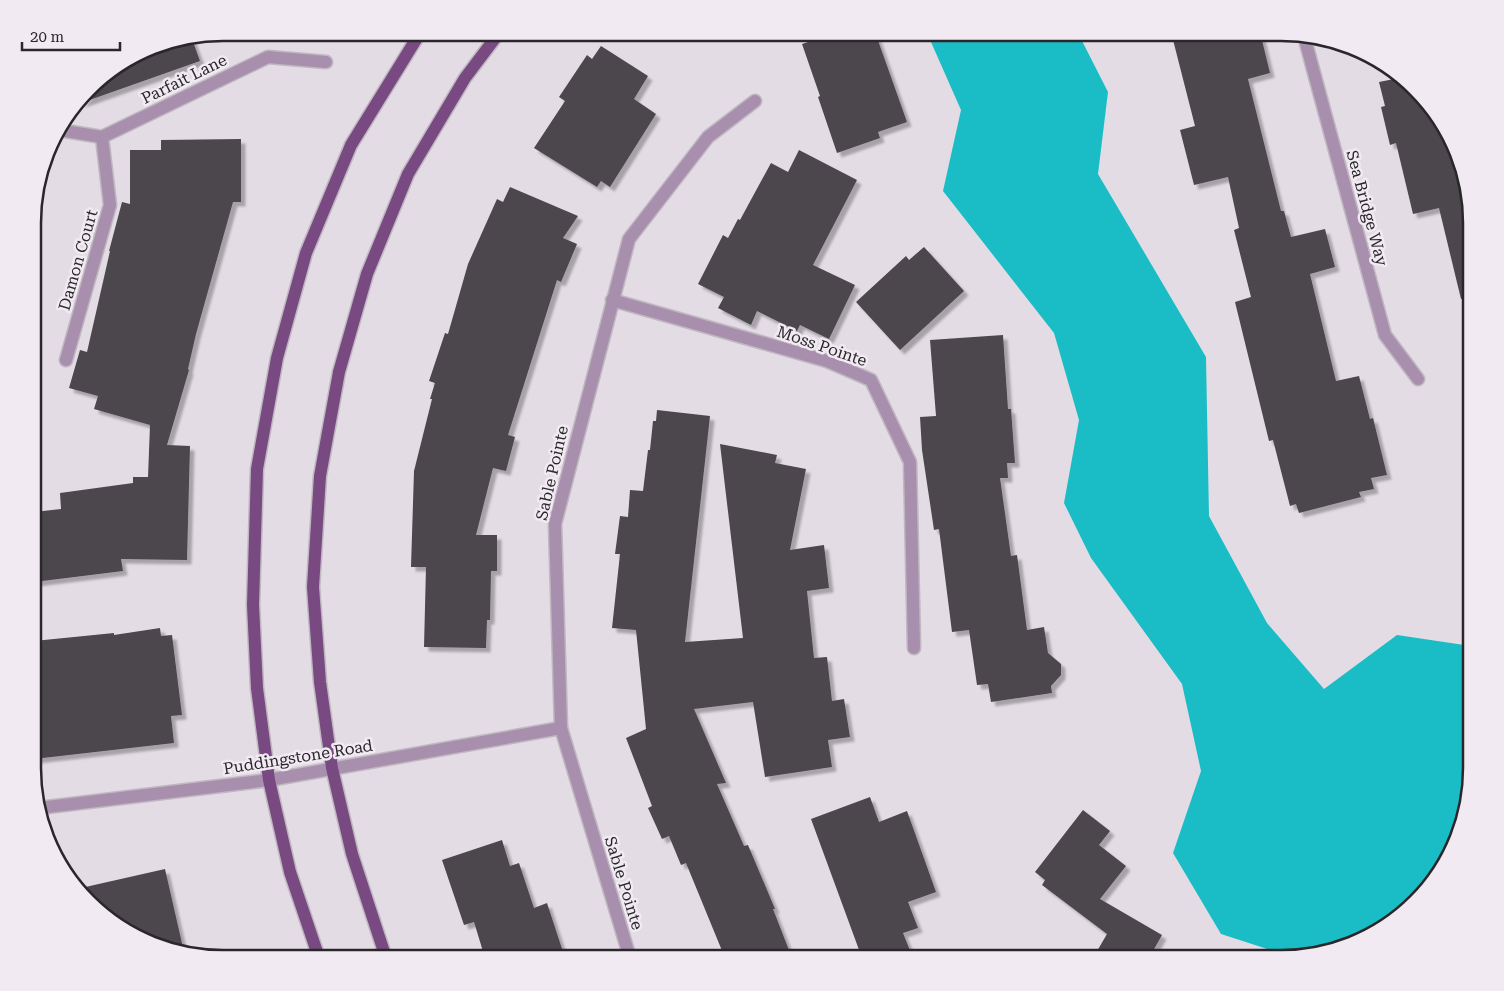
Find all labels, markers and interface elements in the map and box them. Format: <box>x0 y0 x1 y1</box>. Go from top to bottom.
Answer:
scale bar <box>22 20 120 52</box>
text: 20 m <box>30 28 65 46</box>
street label: Parfait Lane <box>138 50 230 108</box>
street label: Sea Bridge Way <box>1342 148 1392 268</box>
street label: Damon Court <box>55 207 101 313</box>
street label: Moss Pointe <box>775 322 870 370</box>
street label: Sable Pointe <box>532 424 572 522</box>
street label: Puddingstone Road <box>222 736 374 778</box>
street label: Sable Pointe <box>601 834 647 932</box>

